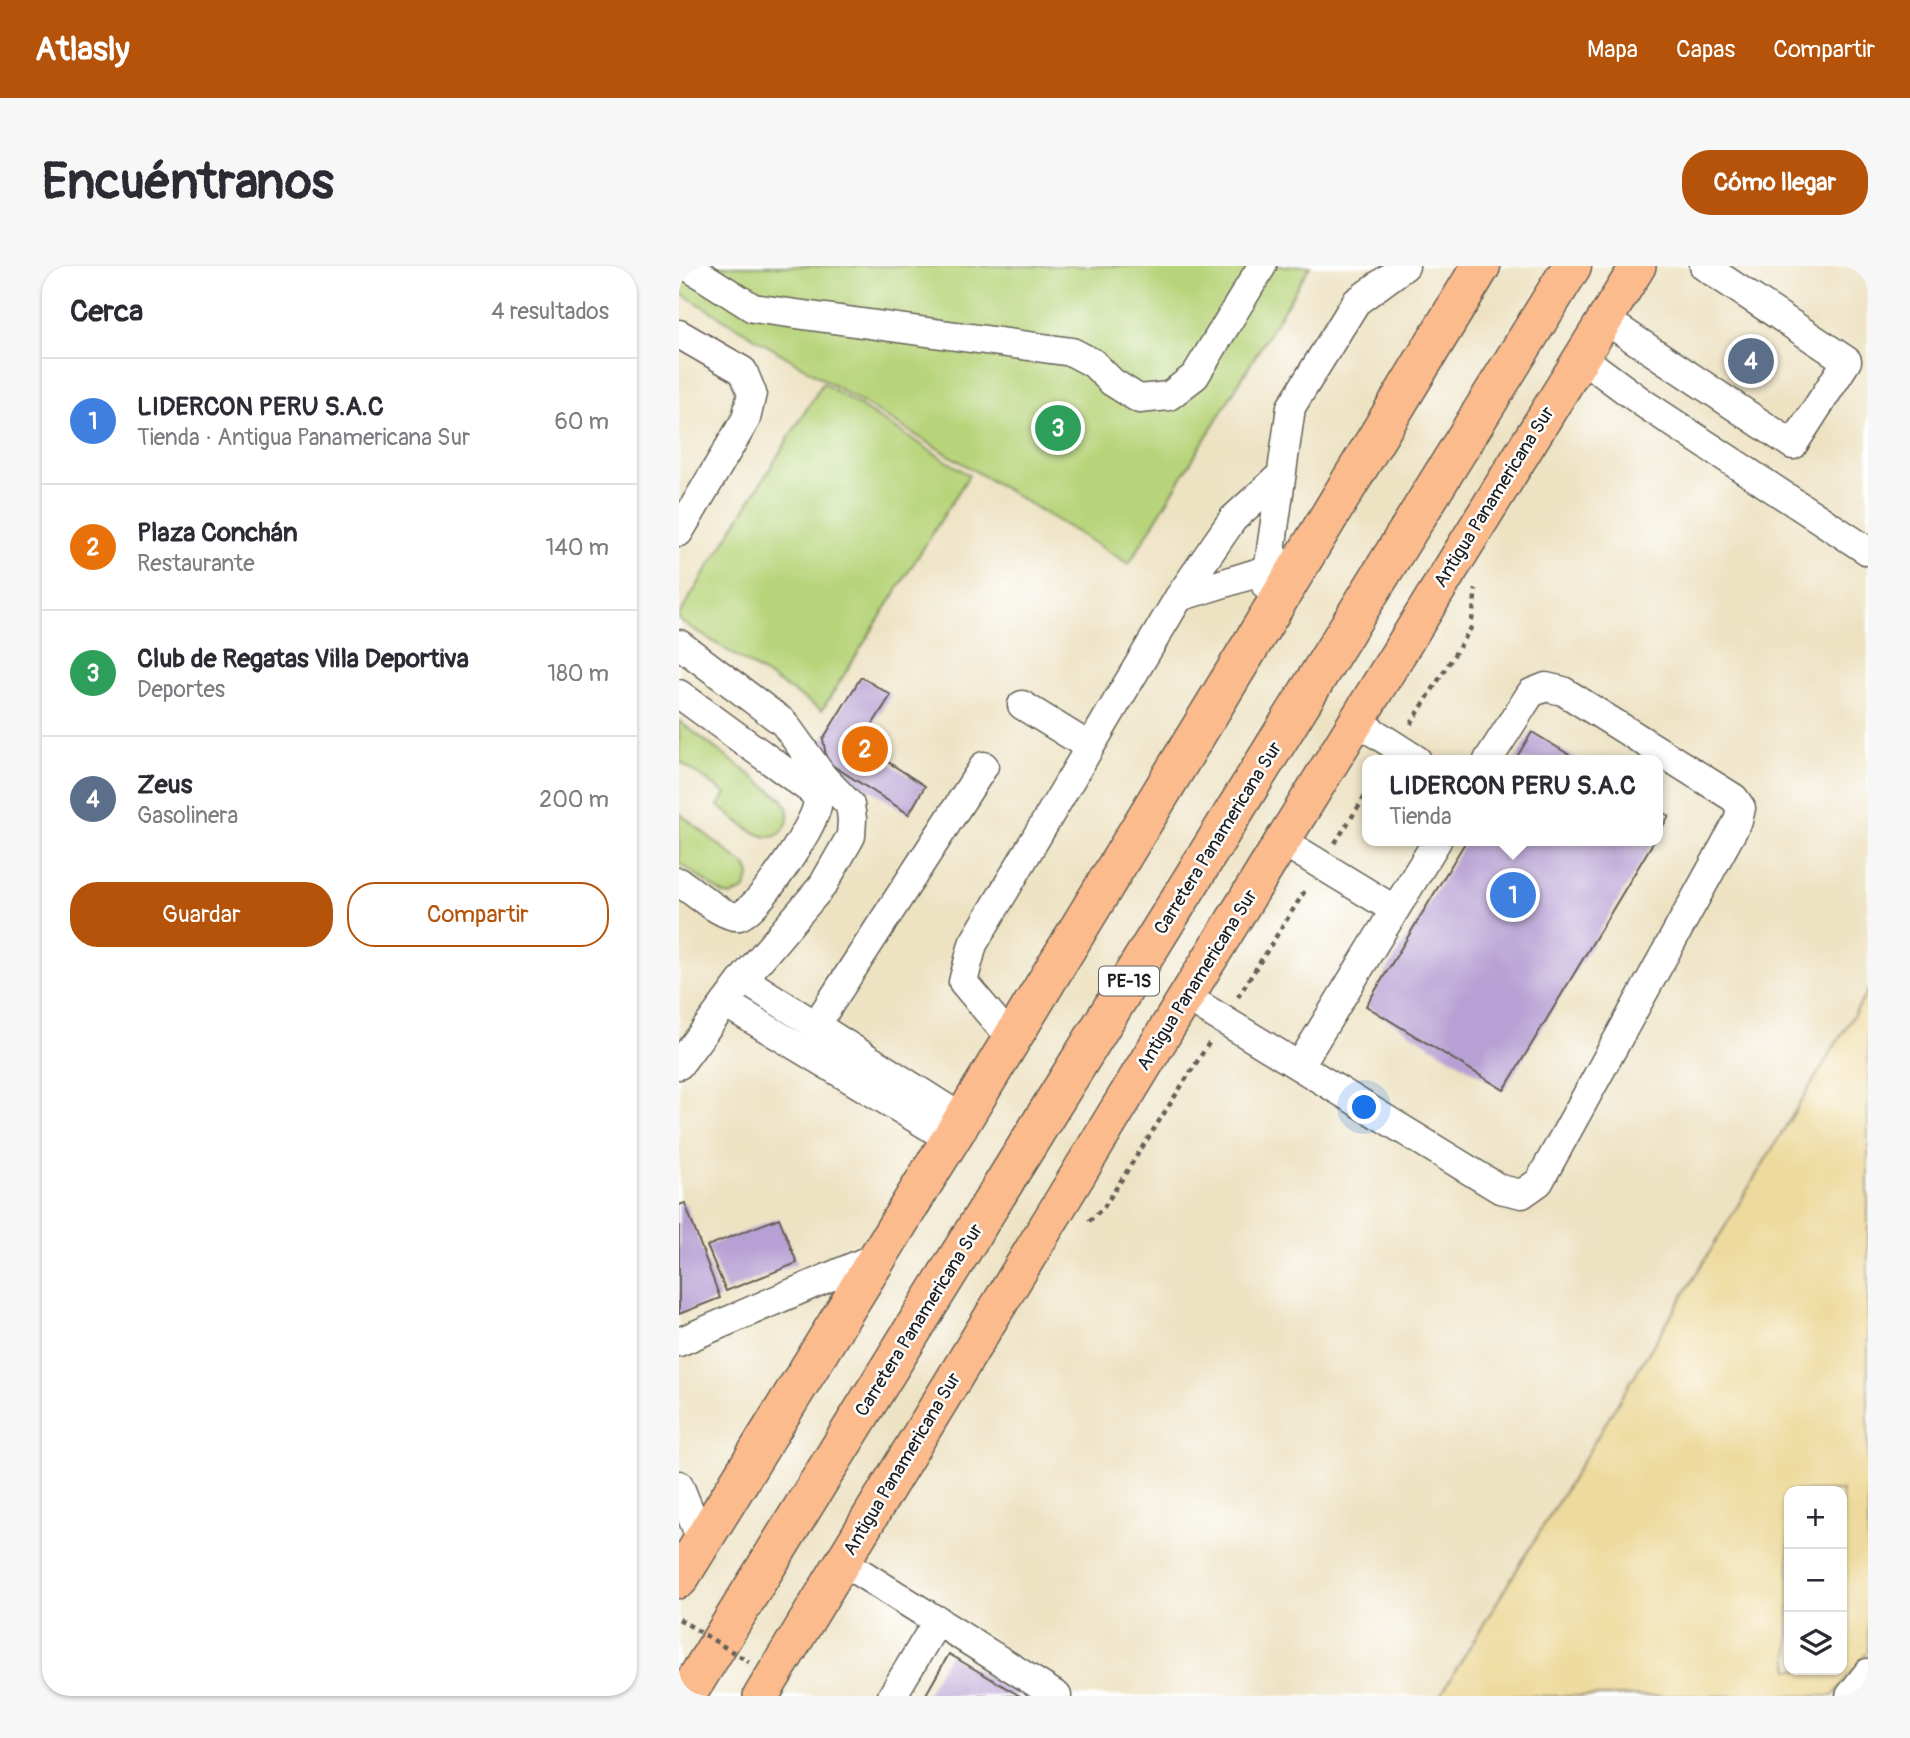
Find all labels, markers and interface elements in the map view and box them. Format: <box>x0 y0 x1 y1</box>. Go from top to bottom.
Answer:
text: Atlasly <box>35 29 130 70</box>
text: Mapa <box>1587 35 1638 64</box>
text: Capas <box>1676 35 1735 64</box>
text: Compartir <box>1773 35 1875 64</box>
button: Cómo llegar <box>1682 150 1868 215</box>
text: Encuéntranos <box>42 152 334 213</box>
text: Cerca <box>70 293 143 330</box>
text: 4 resultados <box>491 297 609 326</box>
pin: 4 <box>1728 335 1774 387</box>
text: LIDERCON PERU S.A.C <box>137 391 384 423</box>
pin: 3 <box>1035 402 1081 454</box>
street label: Antigua Panamericana Sur <box>1428 402 1560 592</box>
text: 1 <box>89 407 98 436</box>
text: 60 m <box>554 407 609 436</box>
text: Tienda · Antigua Panamericana Sur <box>137 423 470 452</box>
text: Plaza Conchán <box>137 517 298 549</box>
text: 2 <box>87 533 99 562</box>
text: 140 m <box>546 533 609 562</box>
text: Restaurante <box>137 549 255 578</box>
text: Club de Regatas Villa Deportiva <box>137 643 469 675</box>
text: 3 <box>87 659 99 688</box>
text: 180 m <box>547 659 609 688</box>
text: Deportes <box>137 675 225 704</box>
pin: 2 <box>842 723 888 775</box>
street label: Carretera Panamericana Sur <box>1149 737 1287 939</box>
popup <box>1362 755 1663 846</box>
text: Zeus <box>137 769 192 801</box>
text: LIDERCON PERU S.A.C <box>1389 770 1636 802</box>
text: 4 <box>86 785 100 814</box>
text: 200 m <box>539 785 609 814</box>
text: Gasolinera <box>137 801 238 830</box>
text: Tienda <box>1389 802 1452 831</box>
pin: 1 <box>1490 869 1536 921</box>
button: Guardar <box>70 882 333 947</box>
button: Compartir <box>347 882 609 947</box>
street label: Antigua Panamericana Sur <box>1131 885 1263 1075</box>
road number: PE-1S <box>1099 966 1159 996</box>
your location <box>1347 1090 1381 1124</box>
street label: Carretera Panamericana Sur <box>850 1219 988 1421</box>
street label: Antigua Panamericana Sur <box>838 1368 966 1560</box>
map controls <box>1784 1486 1847 1675</box>
button: + <box>1784 1486 1847 1549</box>
button: − <box>1784 1549 1847 1612</box>
button: layers <box>1784 1612 1847 1675</box>

